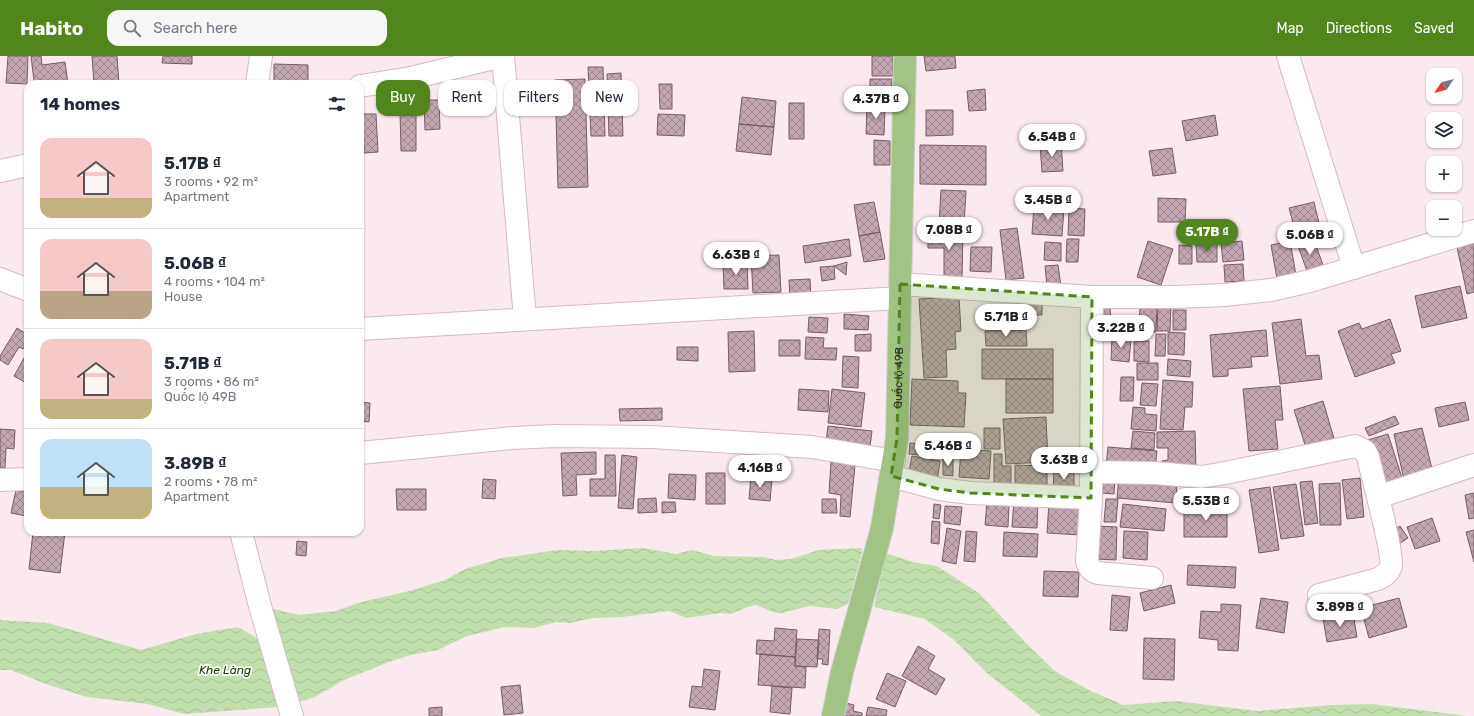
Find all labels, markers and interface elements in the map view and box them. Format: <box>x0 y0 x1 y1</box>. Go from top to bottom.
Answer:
search box <box>107 10 387 46</box>
text: Habito <box>20 17 83 40</box>
icon: search <box>121 17 143 39</box>
text: Search here <box>153 19 237 37</box>
text: Map <box>1277 20 1304 37</box>
text: Directions <box>1326 20 1392 37</box>
text: Saved <box>1414 20 1454 37</box>
north arrow <box>1426 68 1462 104</box>
map controls <box>1426 68 1462 236</box>
chip: Buy <box>376 80 430 116</box>
chip: Rent <box>438 80 496 116</box>
chip: Filters <box>504 80 573 116</box>
chip: New <box>581 80 638 116</box>
pin: 4.37B ₫ <box>839 86 913 120</box>
text: 4.37B ₫ <box>852 91 900 106</box>
icon: filters <box>326 93 348 115</box>
text: 14 homes <box>40 94 120 114</box>
button: layers <box>1426 112 1462 148</box>
pin: 6.54B ₫ <box>1015 124 1089 158</box>
text: 6.54B ₫ <box>1028 129 1076 144</box>
text: 5.17B ₫ <box>164 153 221 173</box>
icon: home <box>72 154 120 202</box>
button: + <box>1426 156 1462 192</box>
text: 3 rooms · 92 m² <box>164 174 258 189</box>
pin: 3.45B ₫ <box>1011 187 1085 221</box>
text: Apartment <box>164 189 229 204</box>
text: 3.45B ₫ <box>1024 192 1072 207</box>
button: − <box>1426 200 1462 236</box>
pin: 7.08B ₫ <box>912 217 986 251</box>
pin: 5.17B ₫ <box>1170 219 1244 253</box>
text: 7.08B ₫ <box>926 222 972 237</box>
pin: 5.06B ₫ <box>1273 222 1347 256</box>
text: 5.17B ₫ <box>1185 224 1229 239</box>
text: 5.06B ₫ <box>1286 227 1334 242</box>
pin: 6.63B ₫ <box>699 242 773 276</box>
text: 6.63B ₫ <box>712 247 760 262</box>
text: 5.06B ₫ <box>164 253 227 273</box>
icon: home <box>72 255 120 303</box>
text: 4 rooms · 104 m² <box>164 274 265 289</box>
text: House <box>164 289 202 304</box>
pin: 5.71B ₫ <box>969 304 1043 338</box>
text: 5.71B ₫ <box>984 309 1028 324</box>
pin: 3.22B ₫ <box>1084 315 1158 349</box>
text: 3.22B ₫ <box>1097 320 1145 335</box>
street label: Quốc lộ 49B <box>890 347 905 408</box>
text: 5.71B ₫ <box>164 353 222 373</box>
icon: home <box>72 355 120 403</box>
text: 3 rooms · 86 m² <box>164 374 259 389</box>
text: Quốc lộ 49B <box>164 389 236 404</box>
pin: 5.46B ₫ <box>911 433 985 467</box>
text: 5.46B ₫ <box>924 438 972 453</box>
pin: 3.63B ₫ <box>1027 447 1101 481</box>
text: 3.63B ₫ <box>1040 452 1088 467</box>
text: 3.89B ₫ <box>164 453 227 473</box>
icon: home <box>72 455 120 503</box>
pin: 4.16B ₫ <box>723 455 797 489</box>
text: 4.16B ₫ <box>737 460 783 475</box>
text: 2 rooms · 78 m² <box>164 474 258 489</box>
pin: 5.53B ₫ <box>1169 488 1243 522</box>
text: Apartment <box>164 489 229 504</box>
text: 5.53B ₫ <box>1182 493 1230 508</box>
pin: 3.89B ₫ <box>1303 594 1377 628</box>
text: 3.89B ₫ <box>1316 599 1364 614</box>
water label: Khe Làng <box>199 663 251 677</box>

